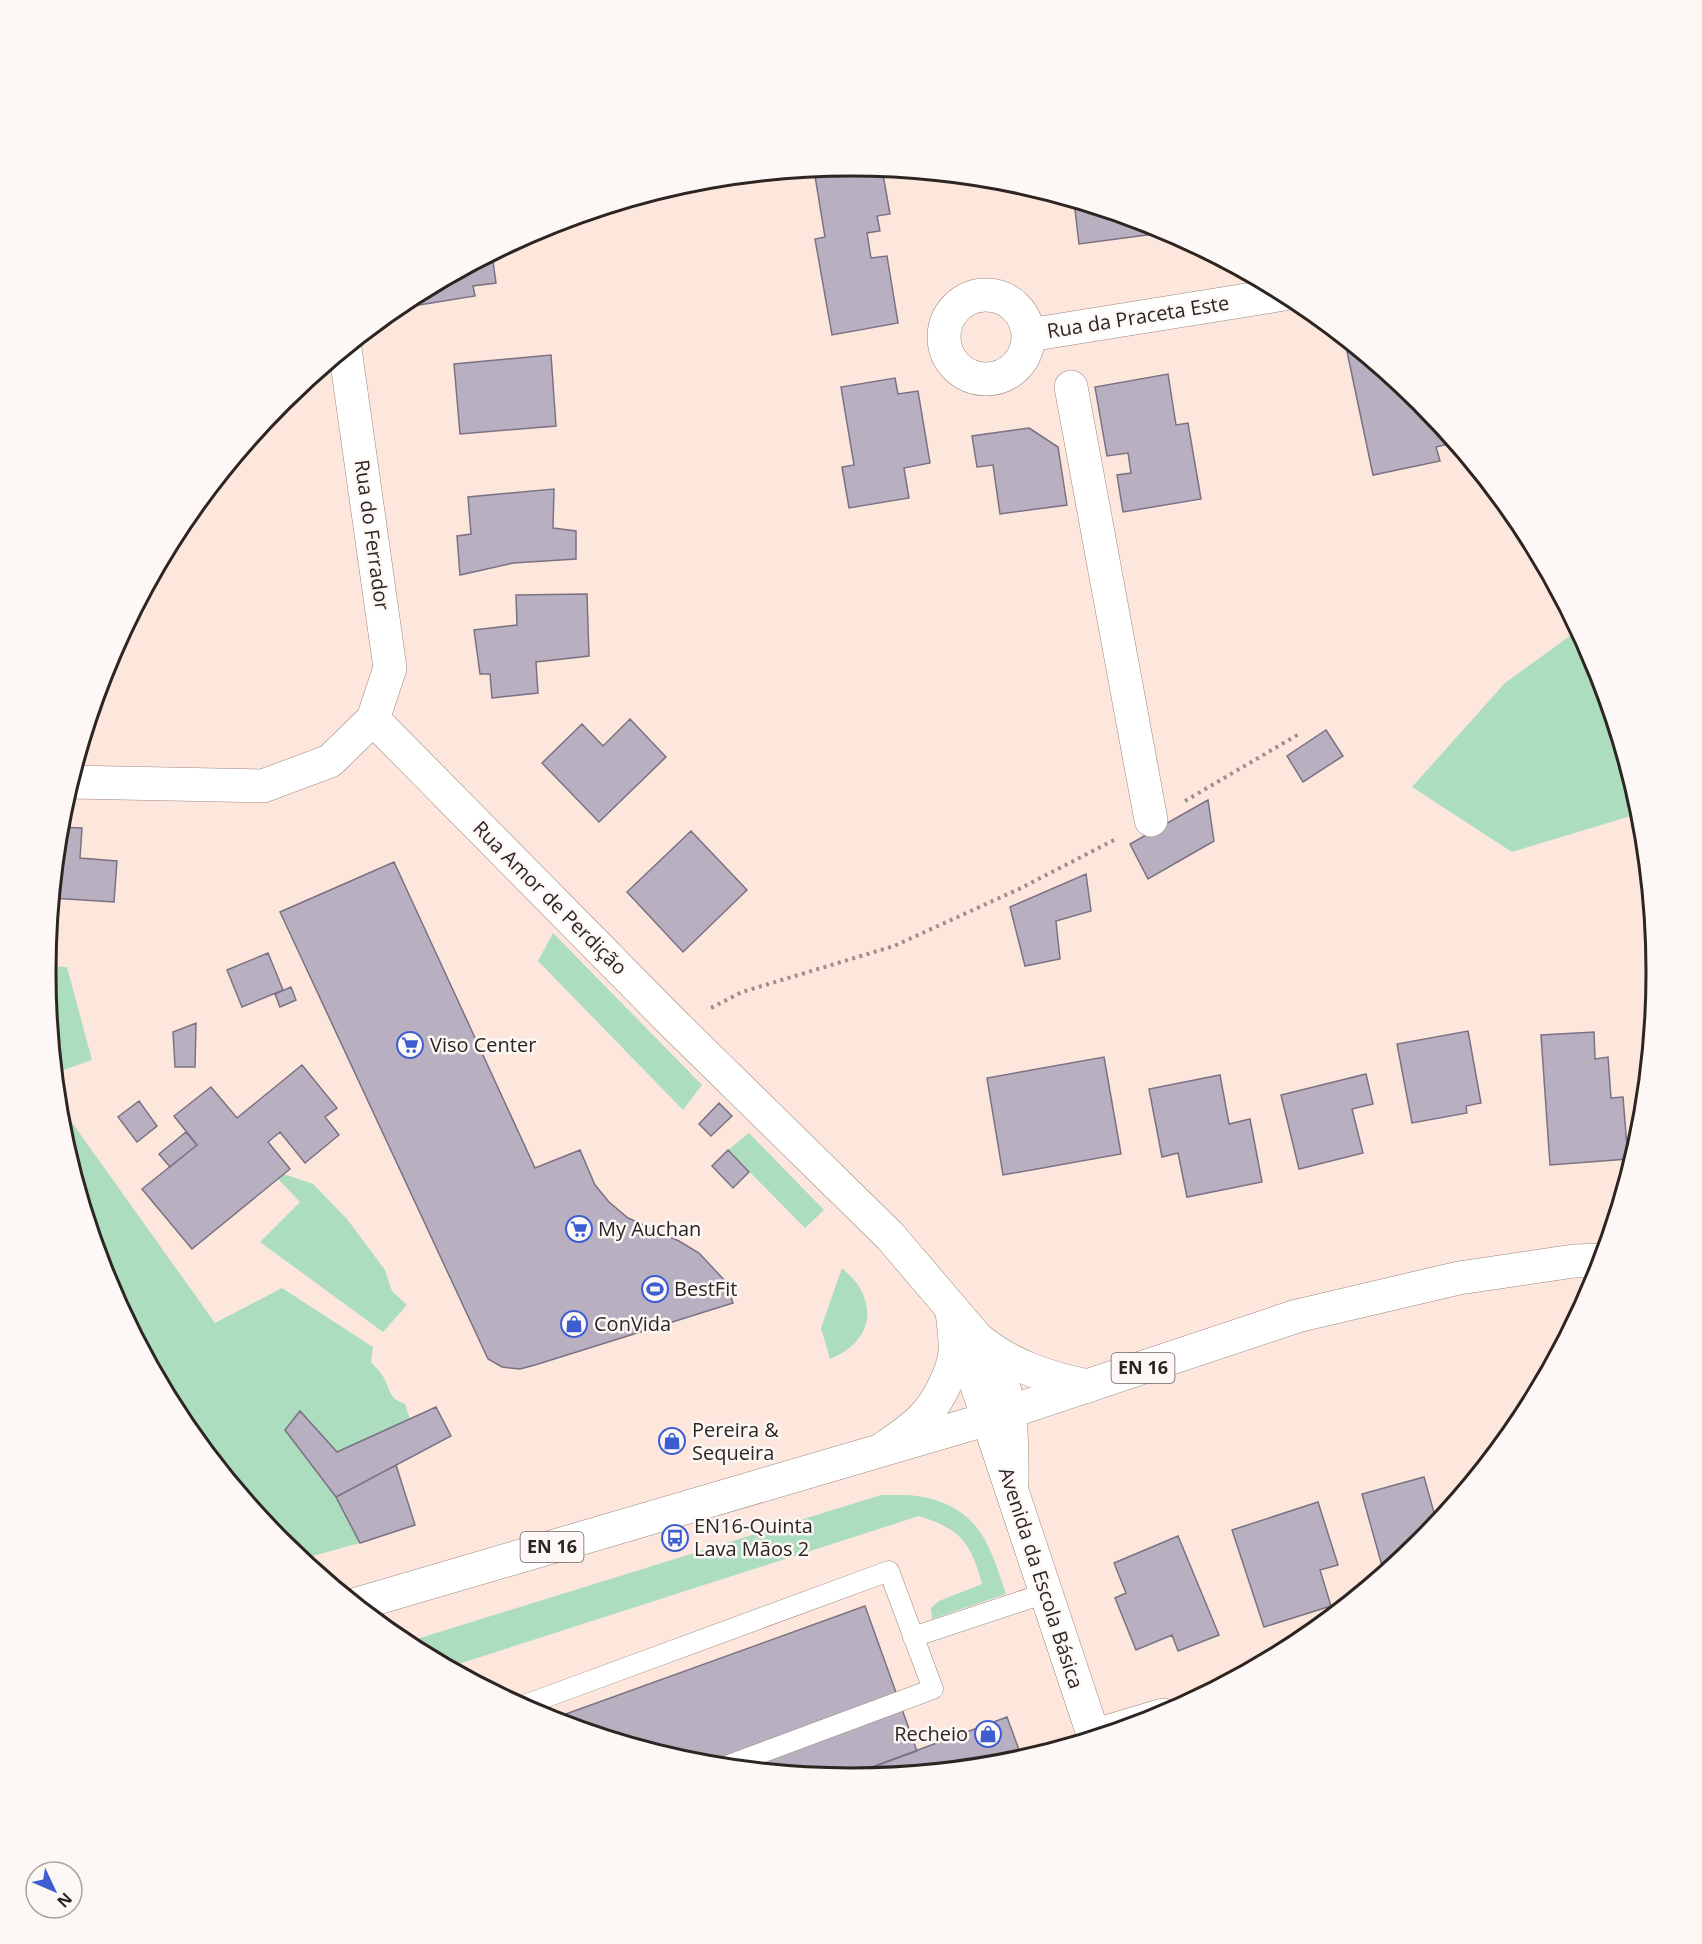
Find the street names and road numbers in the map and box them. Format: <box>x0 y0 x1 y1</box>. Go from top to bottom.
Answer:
street label: Rua da Praceta Este <box>1045 289 1231 344</box>
street label: Rua do Ferrador <box>349 458 396 612</box>
street label: Rua Amor de Perdição <box>467 815 633 981</box>
road number: EN 16 <box>1112 1353 1174 1383</box>
street label: Avenida da Escola Básica <box>993 1464 1090 1692</box>
road number: EN 16 <box>520 1532 584 1562</box>

